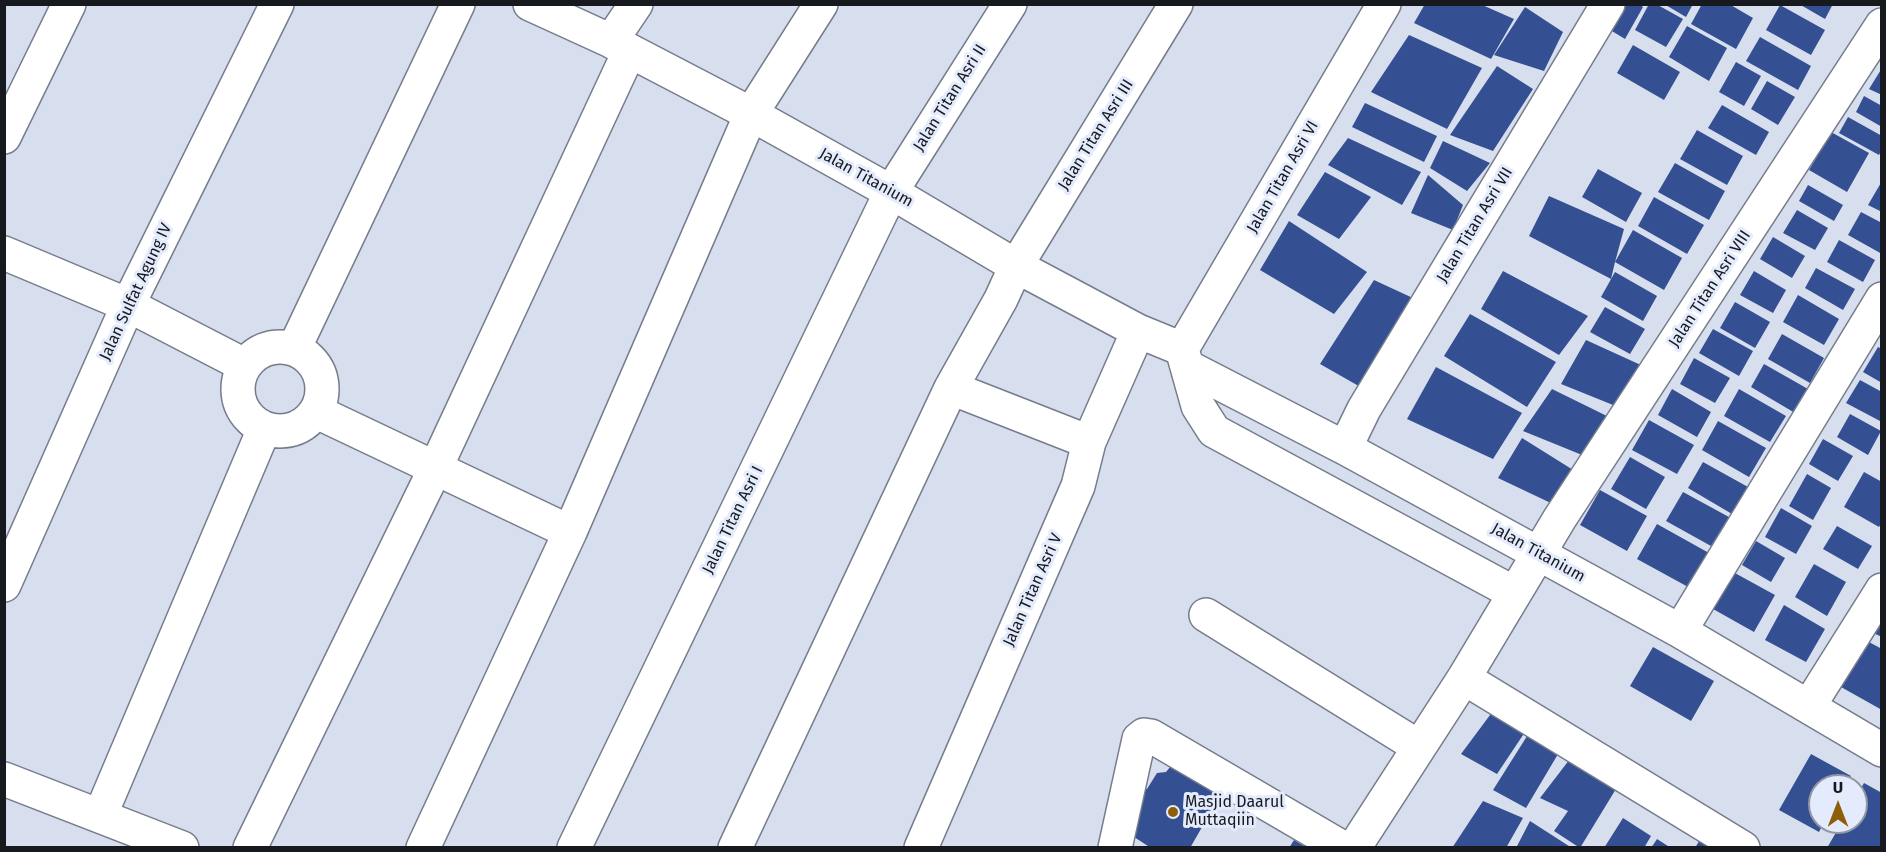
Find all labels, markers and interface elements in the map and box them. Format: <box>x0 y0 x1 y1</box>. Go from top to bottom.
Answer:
street label: Jalan Titan Asri II <box>909 41 991 155</box>
street label: Jalan Titan Asri III <box>1054 76 1138 194</box>
street label: Jalan Titan Asri VI <box>1243 118 1323 236</box>
street label: Jalan Titanium <box>816 144 916 212</box>
street label: Jalan Titan Asri VII <box>1433 164 1517 286</box>
street label: Jalan Sulfat Agung IV <box>96 220 176 364</box>
street label: Jalan Titan Asri VIII <box>1665 227 1755 351</box>
street label: Jalan Titan Asri I <box>699 463 767 577</box>
street label: Jalan Titanium <box>1488 519 1588 587</box>
street label: Jalan Titan Asri V <box>1000 531 1066 649</box>
north arrow <box>1808 774 1868 834</box>
text: U <box>1833 778 1843 797</box>
place label: Masjid Daarul Muttaqiin <box>1185 793 1284 831</box>
marker: Masjid Daarul Muttaqiin <box>1166 805 1180 819</box>

